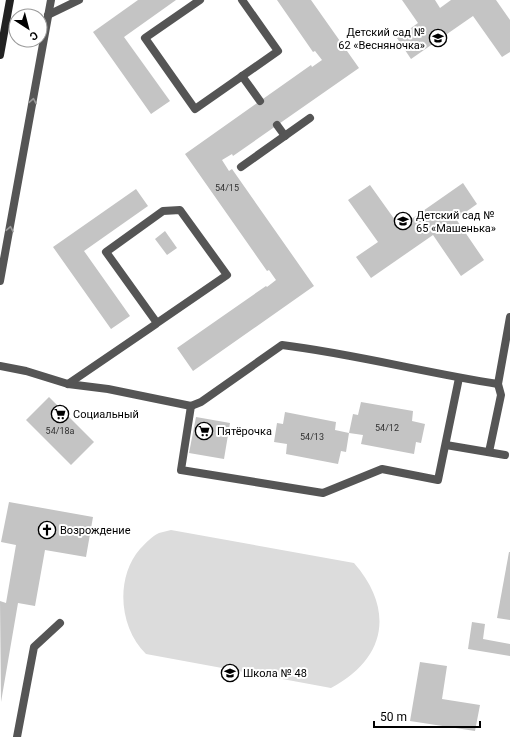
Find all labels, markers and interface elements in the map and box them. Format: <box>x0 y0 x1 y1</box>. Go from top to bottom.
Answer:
north arrow <box>8 8 48 48</box>
place label: Детский сад № 62 «Весняночка» <box>338 26 425 52</box>
text: С <box>27 28 40 43</box>
school or university icon: Детский сад № 62 «Весняночка» <box>428 28 448 48</box>
one-way arrow <box>28 98 37 104</box>
house number: 54/15 <box>215 183 239 193</box>
place label: Детский сад № 65 «Машенька» <box>416 209 496 235</box>
school or university icon: Детский сад № 65 «Машенька» <box>393 211 413 231</box>
one-way arrow <box>5 226 13 232</box>
supermarket icon: Социальный <box>50 404 70 424</box>
place label: Социальный <box>73 408 139 421</box>
supermarket icon: Пятёрочка <box>194 421 214 441</box>
house number: 54/12 <box>375 423 399 433</box>
place label: Пятёрочка <box>217 425 272 438</box>
house number: 54/18а <box>46 426 75 436</box>
house number: 54/13 <box>300 432 324 442</box>
church icon: Возрождение <box>37 520 57 540</box>
place label: Возрождение <box>60 524 131 537</box>
school or university icon: Школа № 48 <box>220 663 240 683</box>
place label: Школа № 48 <box>243 667 307 680</box>
scale bar <box>374 703 480 729</box>
text: 50 m <box>380 710 407 724</box>

